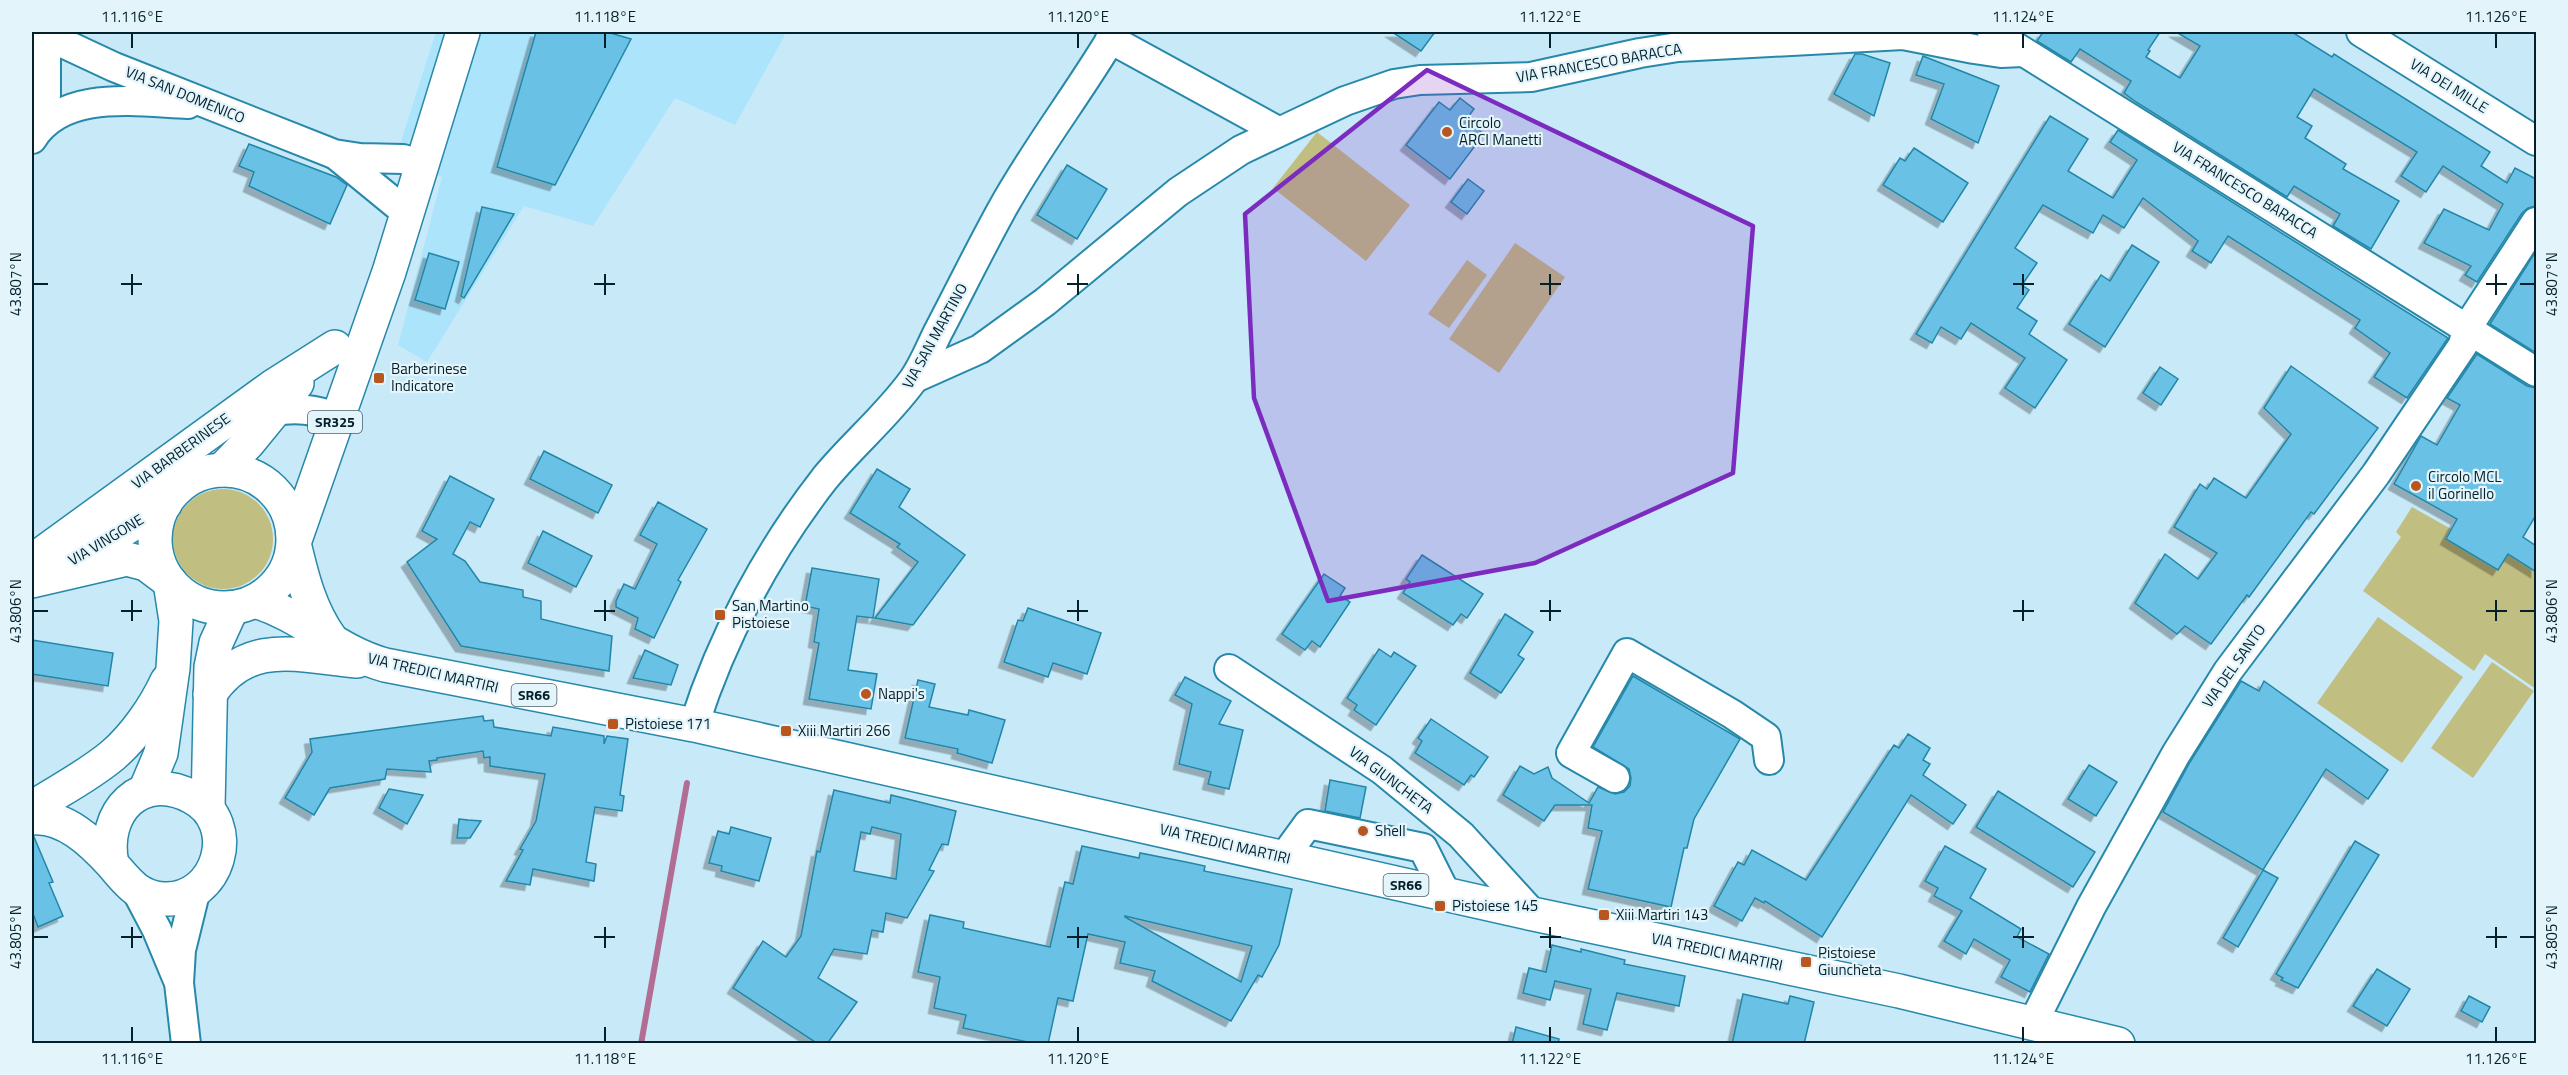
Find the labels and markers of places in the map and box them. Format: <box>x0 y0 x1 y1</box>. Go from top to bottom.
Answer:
place label: Circolo ARCI Manetti <box>1459 111 1542 151</box>
marker: Circolo ARCI Manetti <box>1440 125 1454 139</box>
place label: Barberinese Indicatore <box>391 357 467 397</box>
marker: Barberinese Indicatore <box>372 371 386 385</box>
place label: Circolo MCL il Gorinello <box>2428 465 2502 505</box>
marker: Circolo MCL il Gorinello <box>2409 479 2423 493</box>
place label: San Martino Pistoiese <box>732 594 809 634</box>
marker: San Martino Pistoiese <box>713 608 727 622</box>
place label: Nappi's <box>878 682 925 705</box>
marker: Nappi's <box>859 687 873 701</box>
place label: Pistoiese 171 <box>625 712 711 735</box>
marker: Pistoiese 171 <box>606 717 620 731</box>
place label: Xiii Martiri 266 <box>798 719 890 742</box>
marker: Xiii Martiri 266 <box>779 724 793 738</box>
place label: Shell <box>1375 819 1406 842</box>
marker: Shell <box>1356 824 1370 838</box>
place label: Pistoiese 145 <box>1452 894 1538 917</box>
marker: Pistoiese 145 <box>1433 899 1447 913</box>
place label: Xiii Martiri 143 <box>1616 903 1708 926</box>
marker: Xiii Martiri 143 <box>1597 908 1611 922</box>
place label: Pistoiese Giuncheta <box>1818 941 1882 981</box>
marker: Pistoiese Giuncheta <box>1799 955 1813 969</box>

